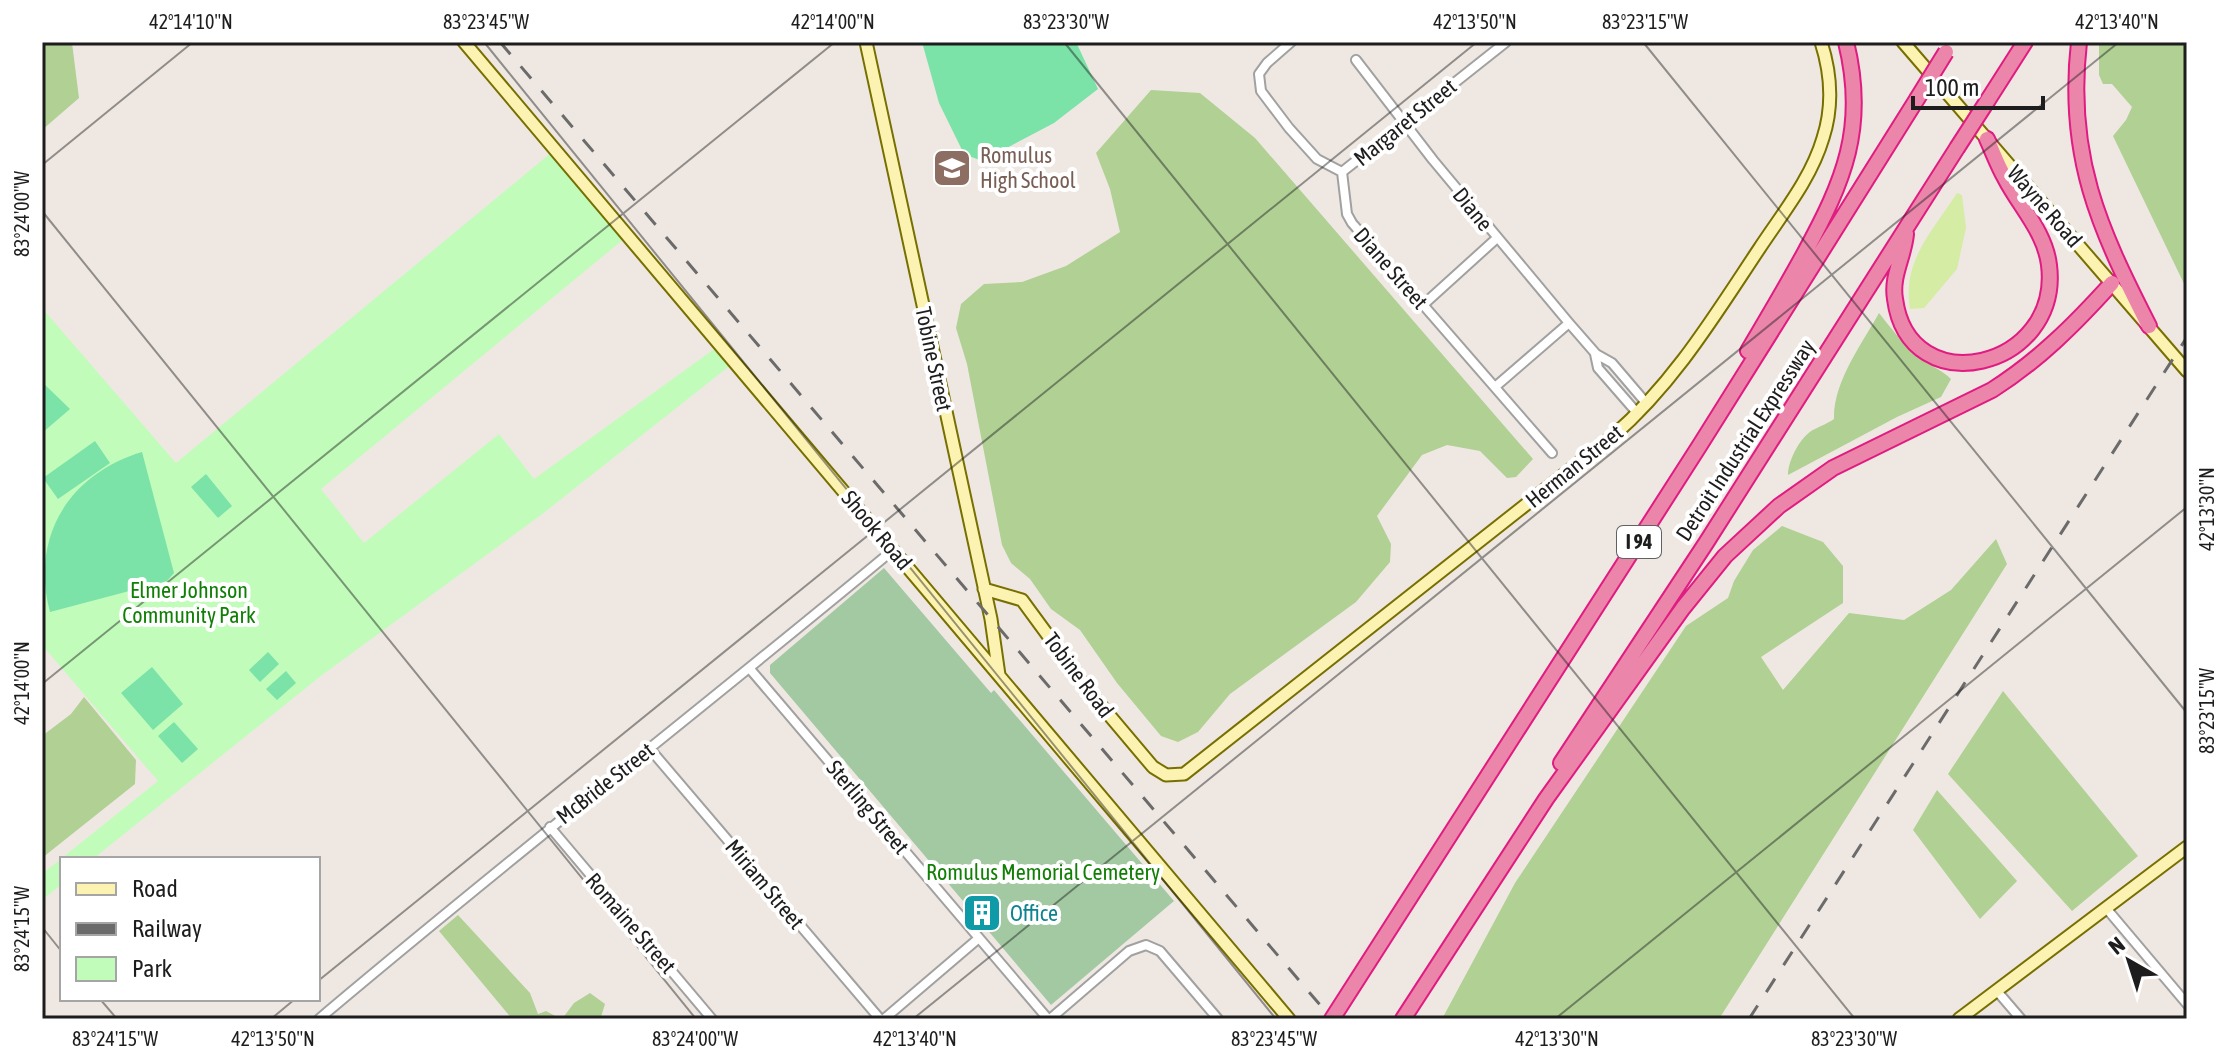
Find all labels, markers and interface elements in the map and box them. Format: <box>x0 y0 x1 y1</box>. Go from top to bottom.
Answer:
text: 42°14'10"N <box>149 10 233 33</box>
text: 83°23'45"W <box>443 10 530 33</box>
text: 42°14'00"N <box>791 10 875 33</box>
text: 83°23'30"W <box>1023 10 1110 33</box>
text: 42°13'50"N <box>1433 10 1517 33</box>
text: 83°23'15"W <box>1602 10 1689 33</box>
text: 42°13'40"N <box>2075 10 2159 33</box>
scale bar <box>1913 60 2043 110</box>
street label: Margaret Street <box>1349 73 1461 171</box>
text: 100 m <box>1925 74 1979 101</box>
place label: Romulus High School <box>980 142 1076 193</box>
school or university icon: Romulus High School <box>931 147 973 189</box>
street label: Wayne Road <box>2002 160 2088 252</box>
text: 83°24'00"W <box>10 170 33 257</box>
street label: Diane <box>1448 182 1498 236</box>
street label: Diane Street <box>1349 222 1433 314</box>
street label: Tobine Street <box>910 304 958 414</box>
street label: Detroit Industrial Expressway <box>1670 334 1820 546</box>
street label: Herman Street <box>1520 419 1628 513</box>
text: 42°13'30"N <box>2195 467 2218 551</box>
street label: Shook Road <box>836 485 918 575</box>
road number: I 94 <box>1617 526 1661 558</box>
park label: Elmer Johnson Community Park <box>122 577 256 628</box>
street label: Tobine Road <box>1039 627 1119 723</box>
text: 42°14'00"N <box>10 641 33 725</box>
text: 83°23'15"W <box>2195 667 2218 754</box>
street label: McBride Street <box>551 737 659 829</box>
street label: Sterling Street <box>821 755 915 859</box>
street label: Miriam Street <box>720 834 810 934</box>
legend <box>60 857 320 1001</box>
park label: Romulus Memorial Cemetery <box>926 859 1160 885</box>
street label: Romaine Street <box>580 868 682 978</box>
text: Road <box>132 875 178 902</box>
text: 83°24'15"W <box>10 885 33 972</box>
building icon: Office <box>961 892 1003 934</box>
place label: Office <box>1010 900 1058 926</box>
text: Railway <box>132 915 202 942</box>
north arrow <box>2089 921 2169 1001</box>
text: N <box>2103 931 2130 960</box>
text: Park <box>132 955 173 982</box>
text: 83°24'15"W <box>72 1027 159 1050</box>
text: 42°13'50"N <box>231 1027 315 1050</box>
text: 83°24'00"W <box>652 1027 739 1050</box>
text: 42°13'40"N <box>873 1027 957 1050</box>
text: 83°23'45"W <box>1231 1027 1318 1050</box>
text: 42°13'30"N <box>1515 1027 1599 1050</box>
text: 83°23'30"W <box>1811 1027 1898 1050</box>

